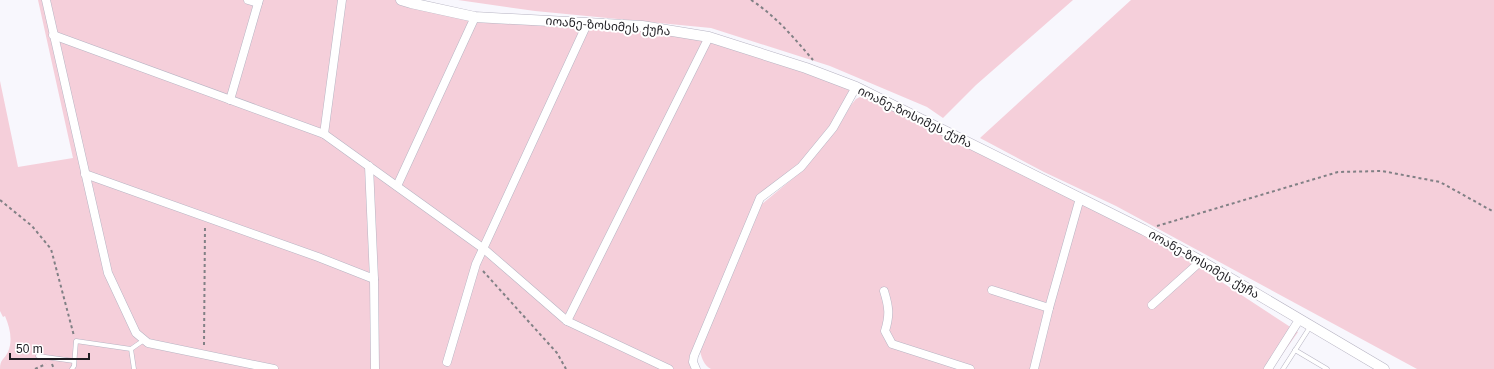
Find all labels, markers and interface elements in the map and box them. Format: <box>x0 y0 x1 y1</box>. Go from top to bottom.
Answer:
street label: იოანე-ზოსიმეს ქუჩა <box>545 14 671 38</box>
street label: იოანე-ზოსიმეს ქუჩა <box>856 83 974 151</box>
street label: იოანე-ზოსიმეს ქუჩა <box>1146 227 1262 301</box>
scale bar <box>10 335 89 361</box>
text: 50 m <box>16 342 43 356</box>

